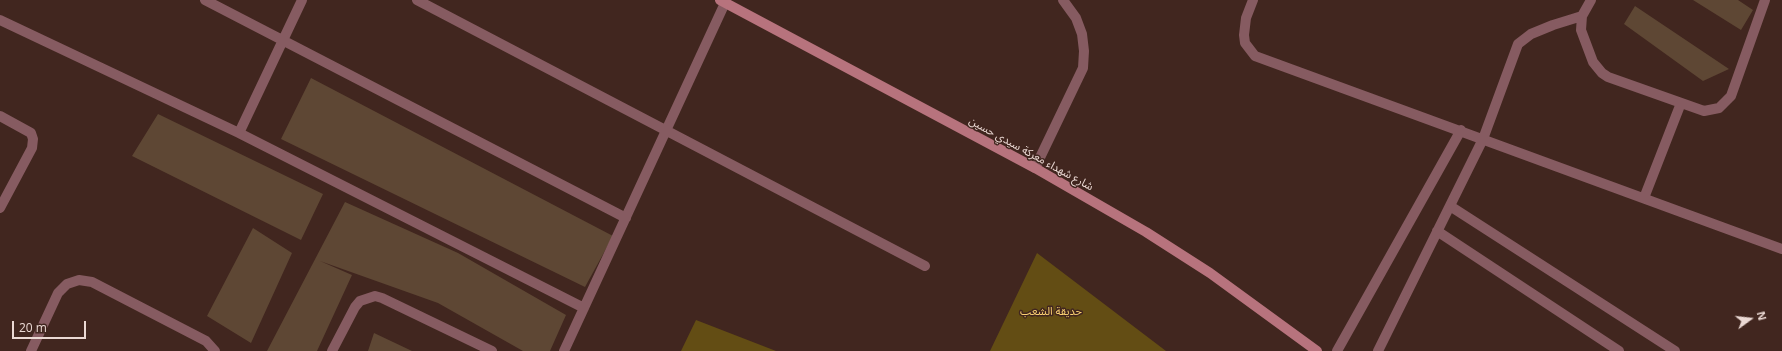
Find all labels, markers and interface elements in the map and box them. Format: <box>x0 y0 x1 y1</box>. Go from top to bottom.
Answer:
street label: شارع شهداء معركة سيدي حسين <box>966 114 1096 194</box>
north arrow <box>1730 299 1770 339</box>
park label: حديقة الشعب <box>1020 305 1082 319</box>
text: N <box>1754 309 1770 322</box>
scale bar <box>14 313 88 339</box>
text: 20 m <box>19 319 47 336</box>

